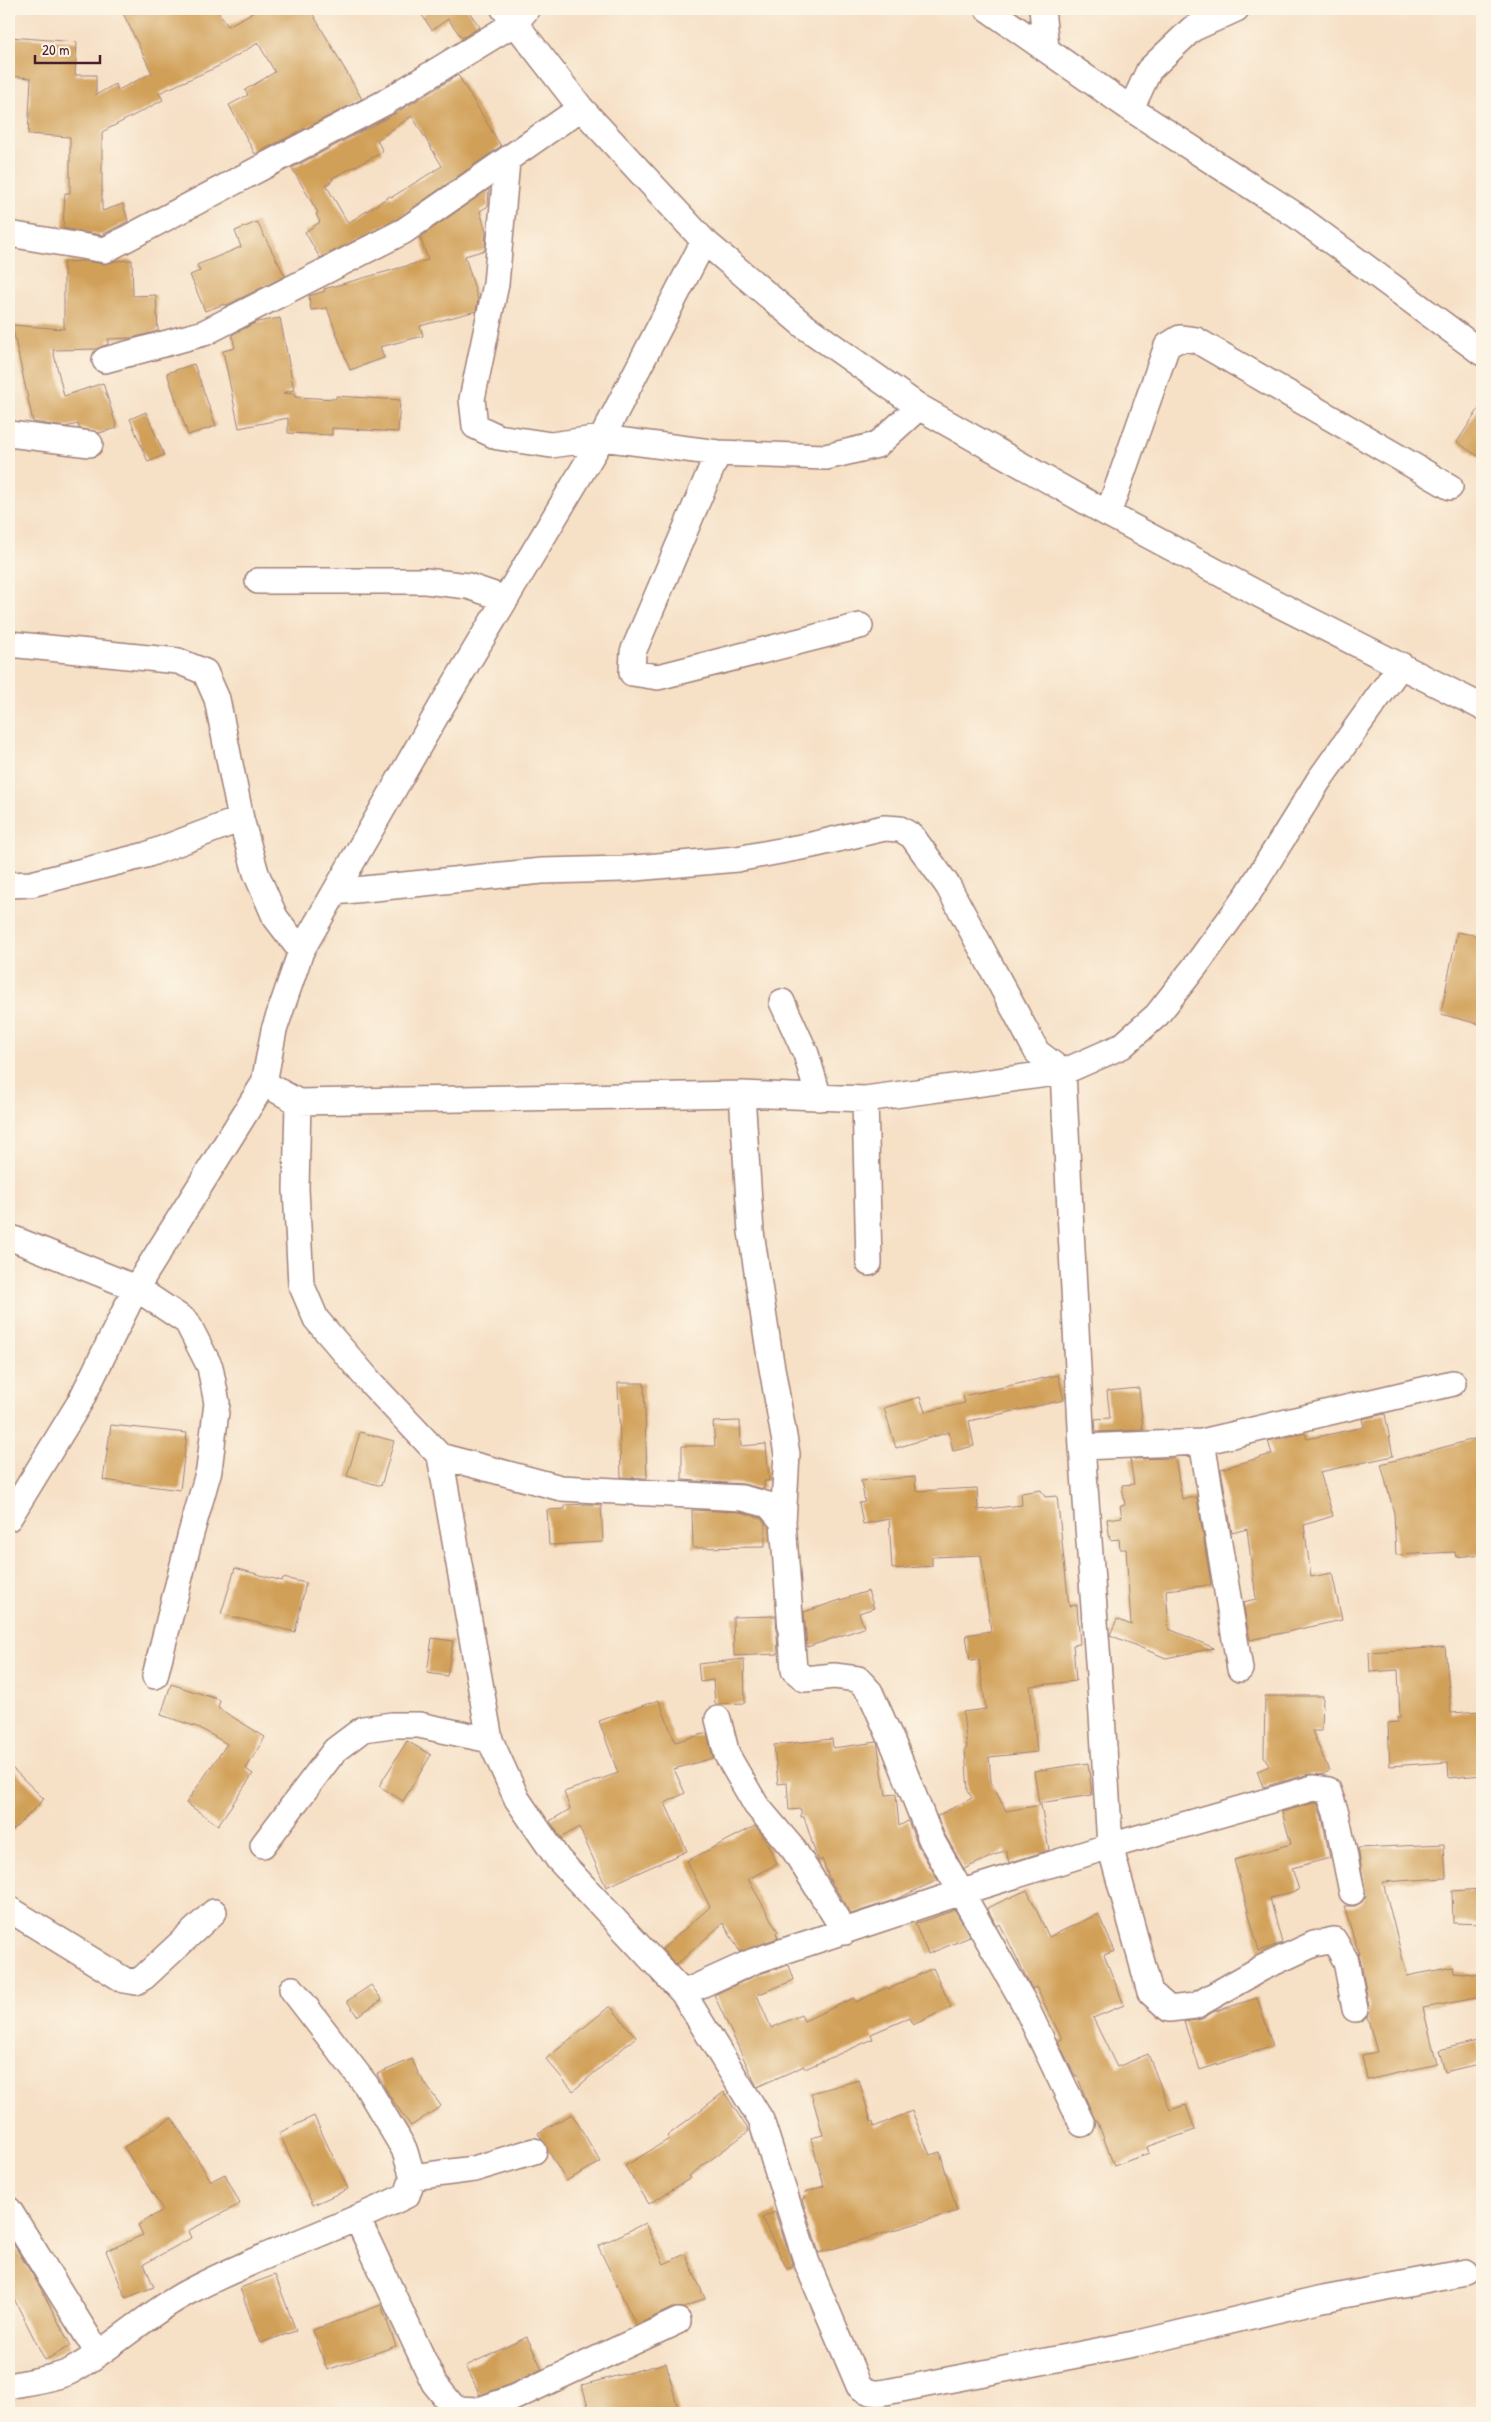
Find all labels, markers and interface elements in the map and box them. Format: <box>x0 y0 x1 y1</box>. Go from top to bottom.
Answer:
scale bar <box>35 32 100 64</box>
text: 20 m <box>42 39 69 60</box>

